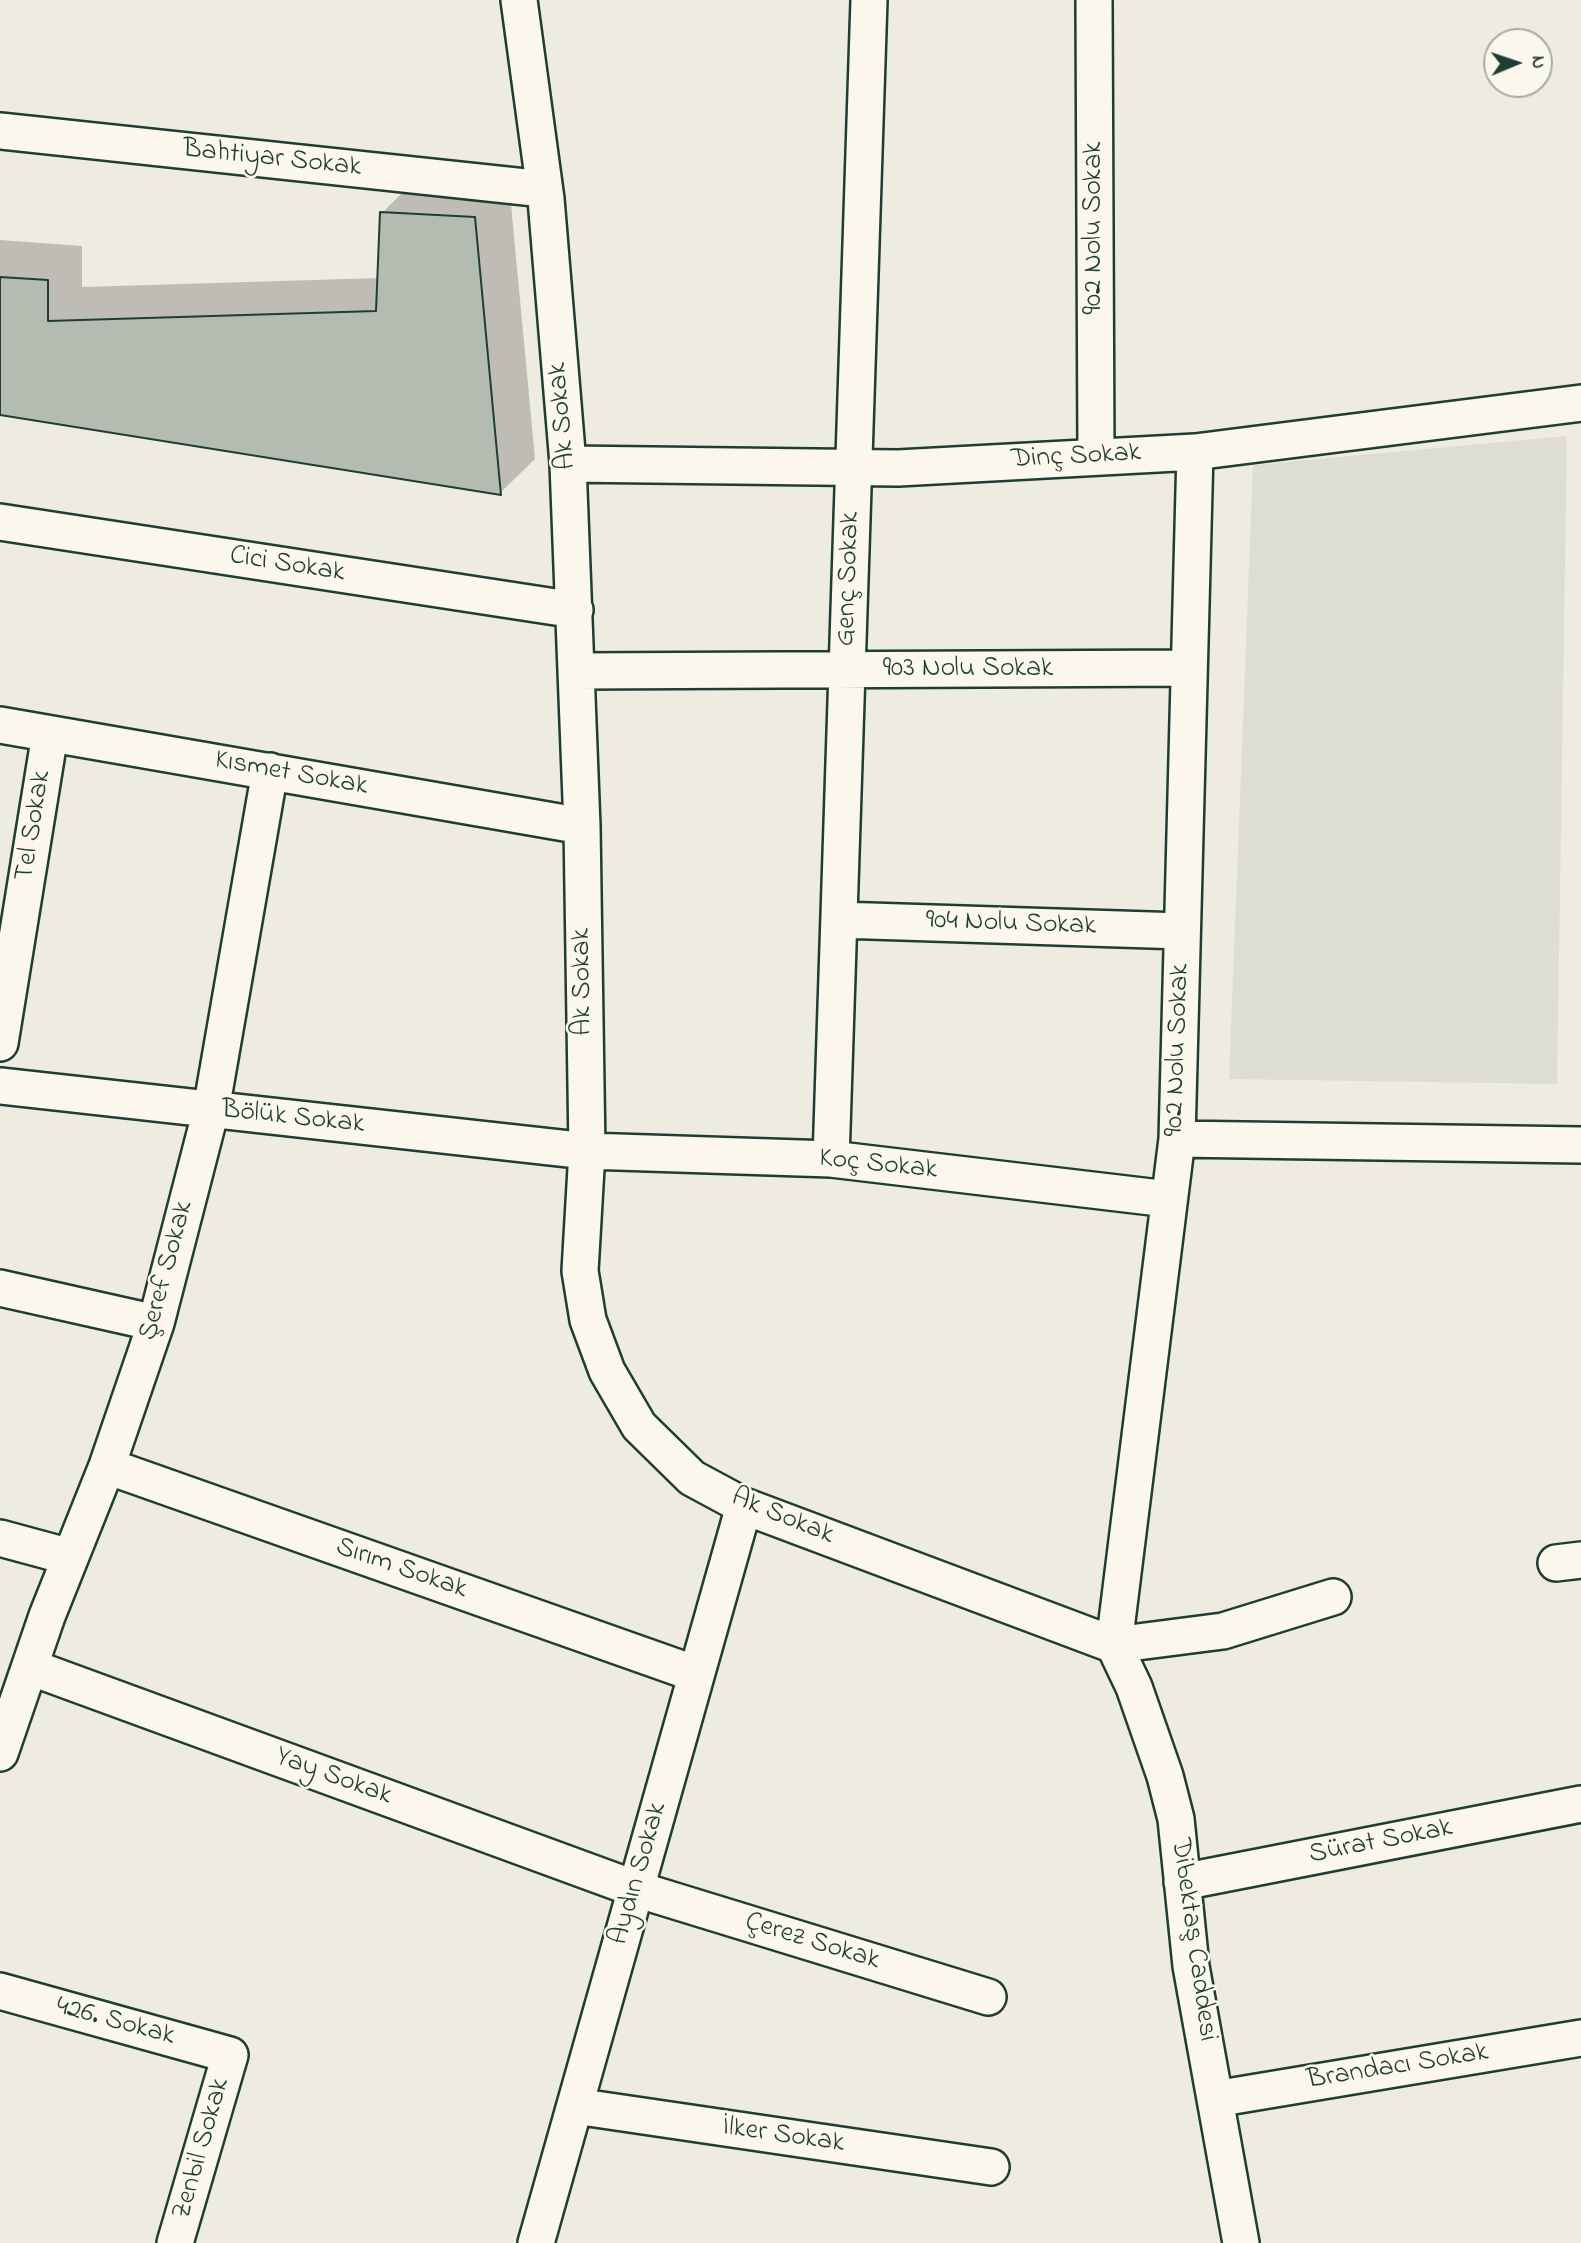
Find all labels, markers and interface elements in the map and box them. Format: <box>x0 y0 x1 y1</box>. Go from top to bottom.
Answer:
north arrow <box>1483 28 1553 98</box>
text: N <box>1524 55 1551 69</box>
street label: Bahtiyar Sokak <box>181 134 363 186</box>
street label: 902 Nolu Sokak <box>1078 141 1112 315</box>
street label: Ak Sokak <box>543 361 585 471</box>
street label: Dinç Sokak <box>1010 438 1142 478</box>
street label: Genç Sokak <box>831 511 869 647</box>
street label: Cici Sokak <box>227 540 347 592</box>
street label: 903 Nolu Sokak <box>883 653 1053 687</box>
street label: Kısmet Sokak <box>212 745 370 805</box>
street label: Tel Sokak <box>10 768 60 884</box>
street label: 904 Nolu Sokak <box>925 905 1097 945</box>
street label: Ak Sokak <box>566 928 602 1036</box>
street label: 902 Nolu Sokak <box>1159 963 1199 1137</box>
street label: Bölük Sokak <box>220 1095 366 1143</box>
street label: Koç Sokak <box>817 1143 939 1189</box>
street label: Şeref Sokak <box>133 1198 203 1344</box>
street label: Ak Sokak <box>726 1482 838 1554</box>
street label: Sırım Sokak <box>331 1532 471 1608</box>
street label: Yay Sokak <box>270 1741 396 1815</box>
street label: Aydın Sokak <box>604 1799 676 1949</box>
street label: Sürat Sokak <box>1306 1813 1456 1873</box>
street label: Dibektaş Caddesi <box>1161 1836 1223 2044</box>
street label: Çerez Sokak <box>741 1907 883 1979</box>
street label: 426. Sokak <box>52 1991 178 2055</box>
street label: Brandacı Sokak <box>1305 2037 1491 2099</box>
street label: Zenbil Sokak <box>167 2075 239 2223</box>
street label: İlker Sokak <box>720 2112 846 2162</box>

